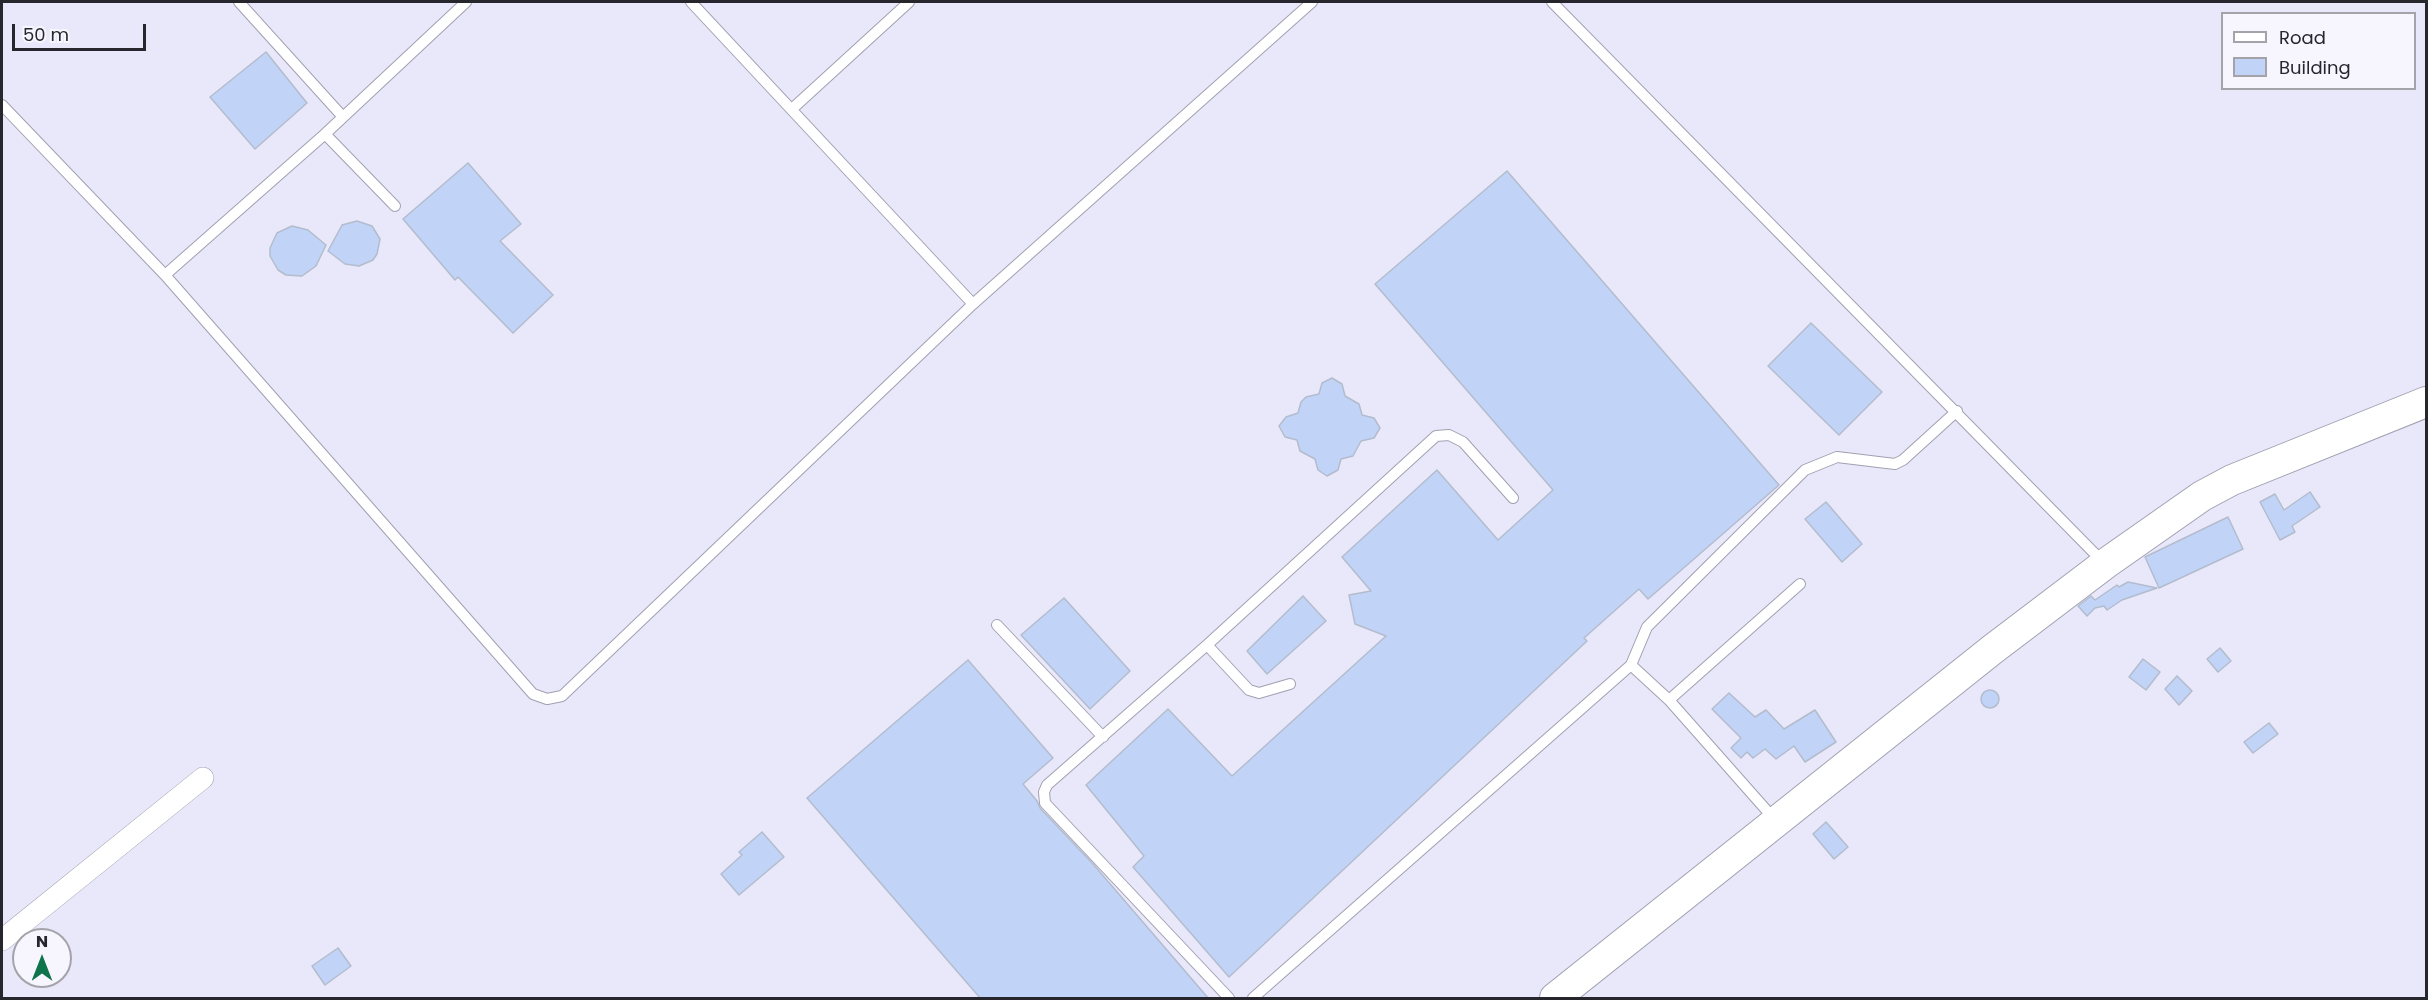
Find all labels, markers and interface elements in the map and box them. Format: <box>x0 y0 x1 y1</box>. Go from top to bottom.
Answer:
scale bar <box>15 12 148 50</box>
legend <box>2221 12 2416 90</box>
text: 50 m <box>23 22 69 47</box>
text: Road <box>2279 25 2326 50</box>
text: Building <box>2279 55 2351 80</box>
north arrow <box>12 928 72 988</box>
text: N <box>36 930 48 953</box>

